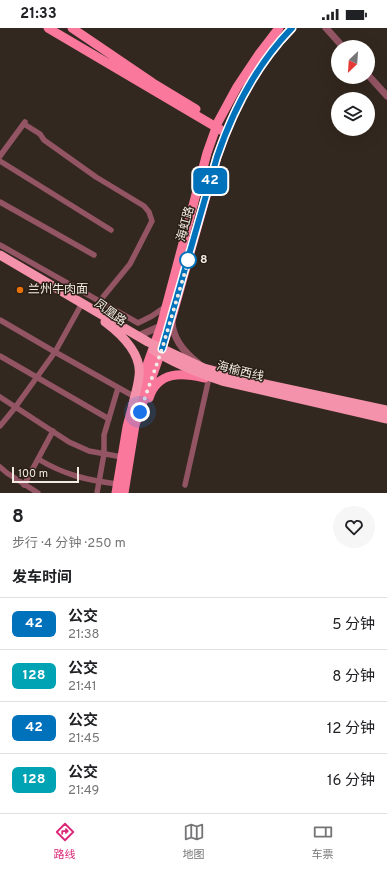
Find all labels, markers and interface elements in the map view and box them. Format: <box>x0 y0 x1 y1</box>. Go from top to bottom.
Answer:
text: 21:33 <box>20 5 57 24</box>
north arrow <box>331 40 375 84</box>
map controls <box>331 40 375 136</box>
button: layers <box>331 92 375 136</box>
line badge: 42 <box>192 168 228 194</box>
text: 42 <box>201 172 219 189</box>
street label: 海虹路 <box>174 205 198 243</box>
marker: 8 <box>179 251 197 269</box>
place label: 8 <box>200 252 208 268</box>
place label: 兰州牛肉面 <box>28 282 88 298</box>
marker: 兰州牛肉面 <box>15 285 25 295</box>
street label: 凤凰路 <box>91 296 129 330</box>
street label: 海榆西线 <box>215 358 265 386</box>
your location <box>130 402 150 422</box>
scale bar <box>12 465 79 484</box>
text: 100 m <box>18 467 48 481</box>
text: 8 <box>12 505 24 529</box>
button: heart <box>333 506 375 548</box>
text: 步行 · 4 分钟 · 250 m <box>12 536 126 552</box>
text: 发车时间 <box>12 569 72 588</box>
text: 公交 <box>68 608 98 627</box>
text: 42 <box>25 615 43 632</box>
text: 5 分钟 <box>332 616 375 635</box>
text: 21:38 <box>68 627 100 643</box>
text: 公交 <box>68 660 98 679</box>
text: 128 <box>23 667 45 684</box>
text: 8 分钟 <box>332 668 375 687</box>
text: 21:41 <box>68 679 97 695</box>
text: 公交 <box>68 712 98 731</box>
text: 42 <box>25 719 43 736</box>
text: 12 分钟 <box>327 720 375 739</box>
text: 21:45 <box>68 731 100 747</box>
text: 公交 <box>68 764 98 783</box>
text: 128 <box>23 771 45 788</box>
text: 16 分钟 <box>327 772 375 791</box>
text: 21:49 <box>68 783 99 799</box>
tab: 路线 <box>54 821 76 862</box>
tab: 地图 <box>183 821 205 862</box>
tab: 车票 <box>312 821 334 862</box>

